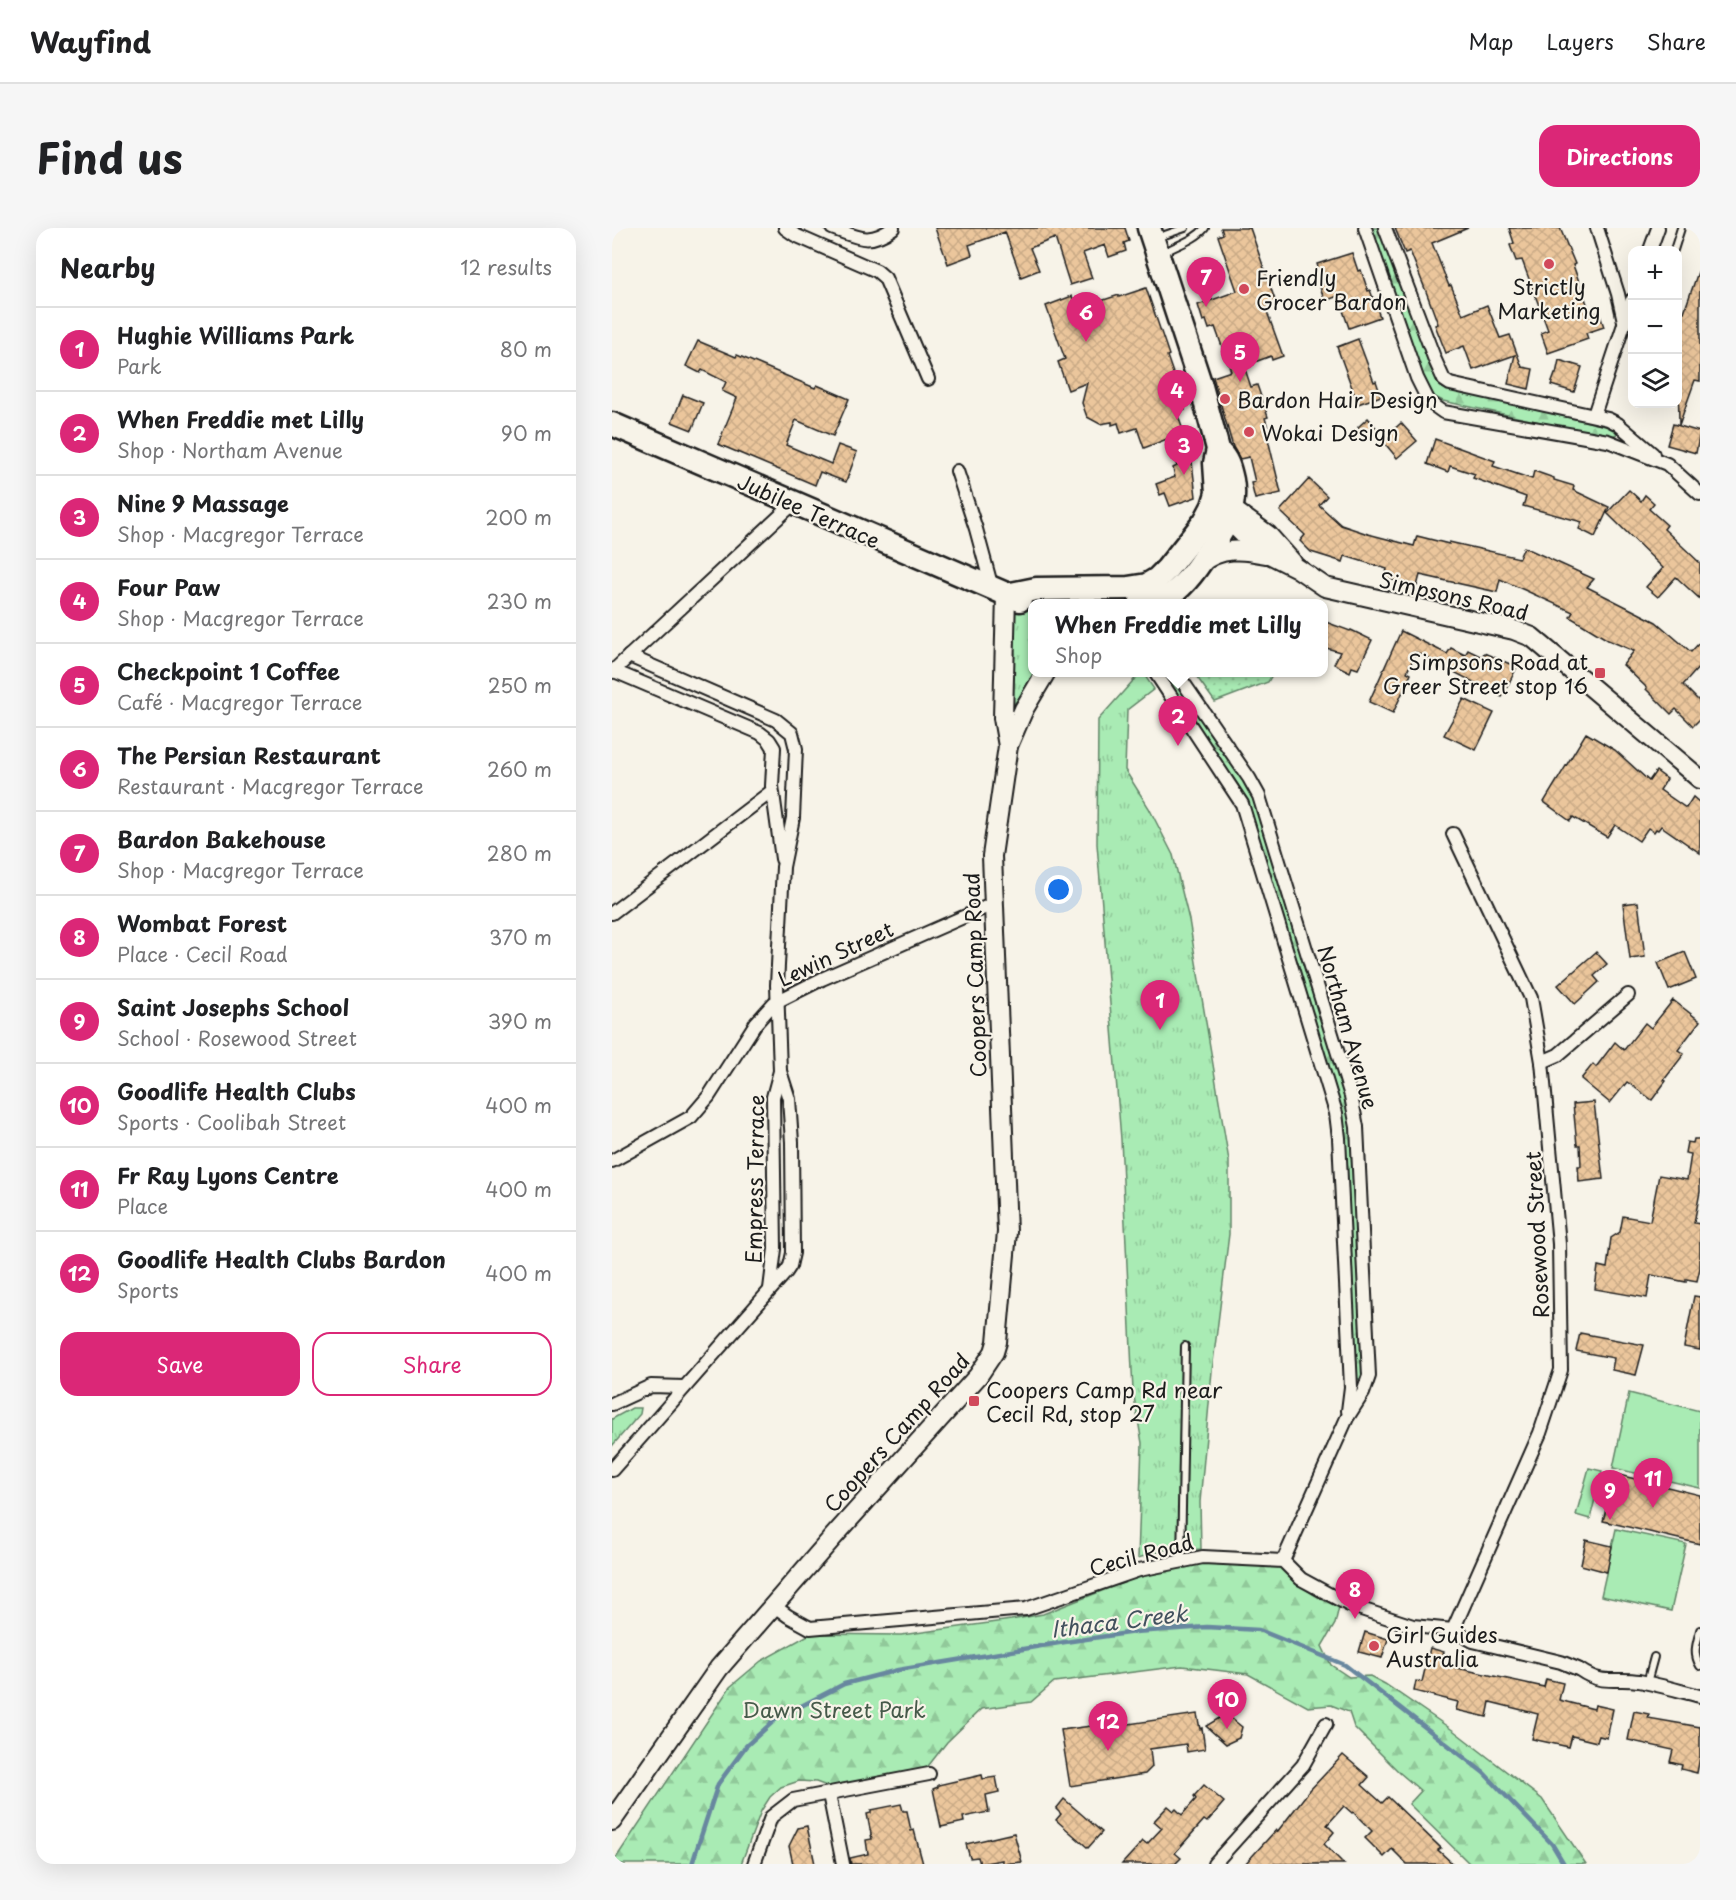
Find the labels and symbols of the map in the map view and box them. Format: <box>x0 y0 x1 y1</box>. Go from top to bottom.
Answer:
pin: 7 <box>1186 257 1226 307</box>
marker: Strictly Marketing <box>1542 257 1556 271</box>
place label: Friendly Grocer Bardon <box>1256 261 1407 317</box>
place label: Strictly Marketing <box>1497 270 1601 326</box>
marker: Friendly Grocer Bardon <box>1237 282 1251 296</box>
pin: 6 <box>1066 292 1106 342</box>
pin: 5 <box>1220 332 1260 382</box>
pin: 4 <box>1158 370 1196 420</box>
place label: Bardon Hair Design <box>1237 383 1438 415</box>
marker: Bardon Hair Design <box>1218 392 1232 406</box>
place label: Wokai Design <box>1261 416 1399 448</box>
marker: Wokai Design <box>1242 425 1256 439</box>
pin: 3 <box>1164 426 1204 475</box>
street label: Jubilee Terrace <box>733 464 885 556</box>
street label: Simpsons Road <box>1376 562 1532 628</box>
place label: Simpsons Road at Greer Street stop 16 <box>1383 645 1588 701</box>
marker: Simpsons Road at Greer Street stop 16 <box>1593 666 1607 680</box>
pin: 2 <box>1158 696 1198 746</box>
street label: Coopers Camp Road <box>954 872 994 1078</box>
your location <box>1044 875 1073 904</box>
street label: Lewin Street <box>772 912 898 994</box>
street label: Northam Avenue <box>1310 941 1388 1113</box>
pin: 1 <box>1140 980 1180 1030</box>
street label: Empress Terrace <box>737 1094 771 1264</box>
street label: Rosewood Street <box>1516 1151 1556 1319</box>
street label: Coopers Camp Road <box>815 1345 977 1519</box>
place label: Coopers Camp Rd near Cecil Rd, stop 27 <box>986 1373 1223 1429</box>
marker: Coopers Camp Rd near Cecil Rd, stop 27 <box>967 1394 981 1408</box>
pin: 11 <box>1634 1458 1672 1508</box>
pin: 9 <box>1590 1470 1630 1520</box>
street label: Cecil Road <box>1085 1525 1197 1583</box>
pin: 8 <box>1336 1570 1374 1619</box>
water label: Ithaca Creek <box>1049 1595 1191 1645</box>
place label: Girl Guides Australia <box>1386 1618 1498 1674</box>
marker: Girl Guides Australia <box>1367 1639 1381 1653</box>
pin: 10 <box>1208 1680 1246 1729</box>
park label: Dawn Street Park <box>742 1693 926 1725</box>
pin: 12 <box>1088 1702 1128 1751</box>

